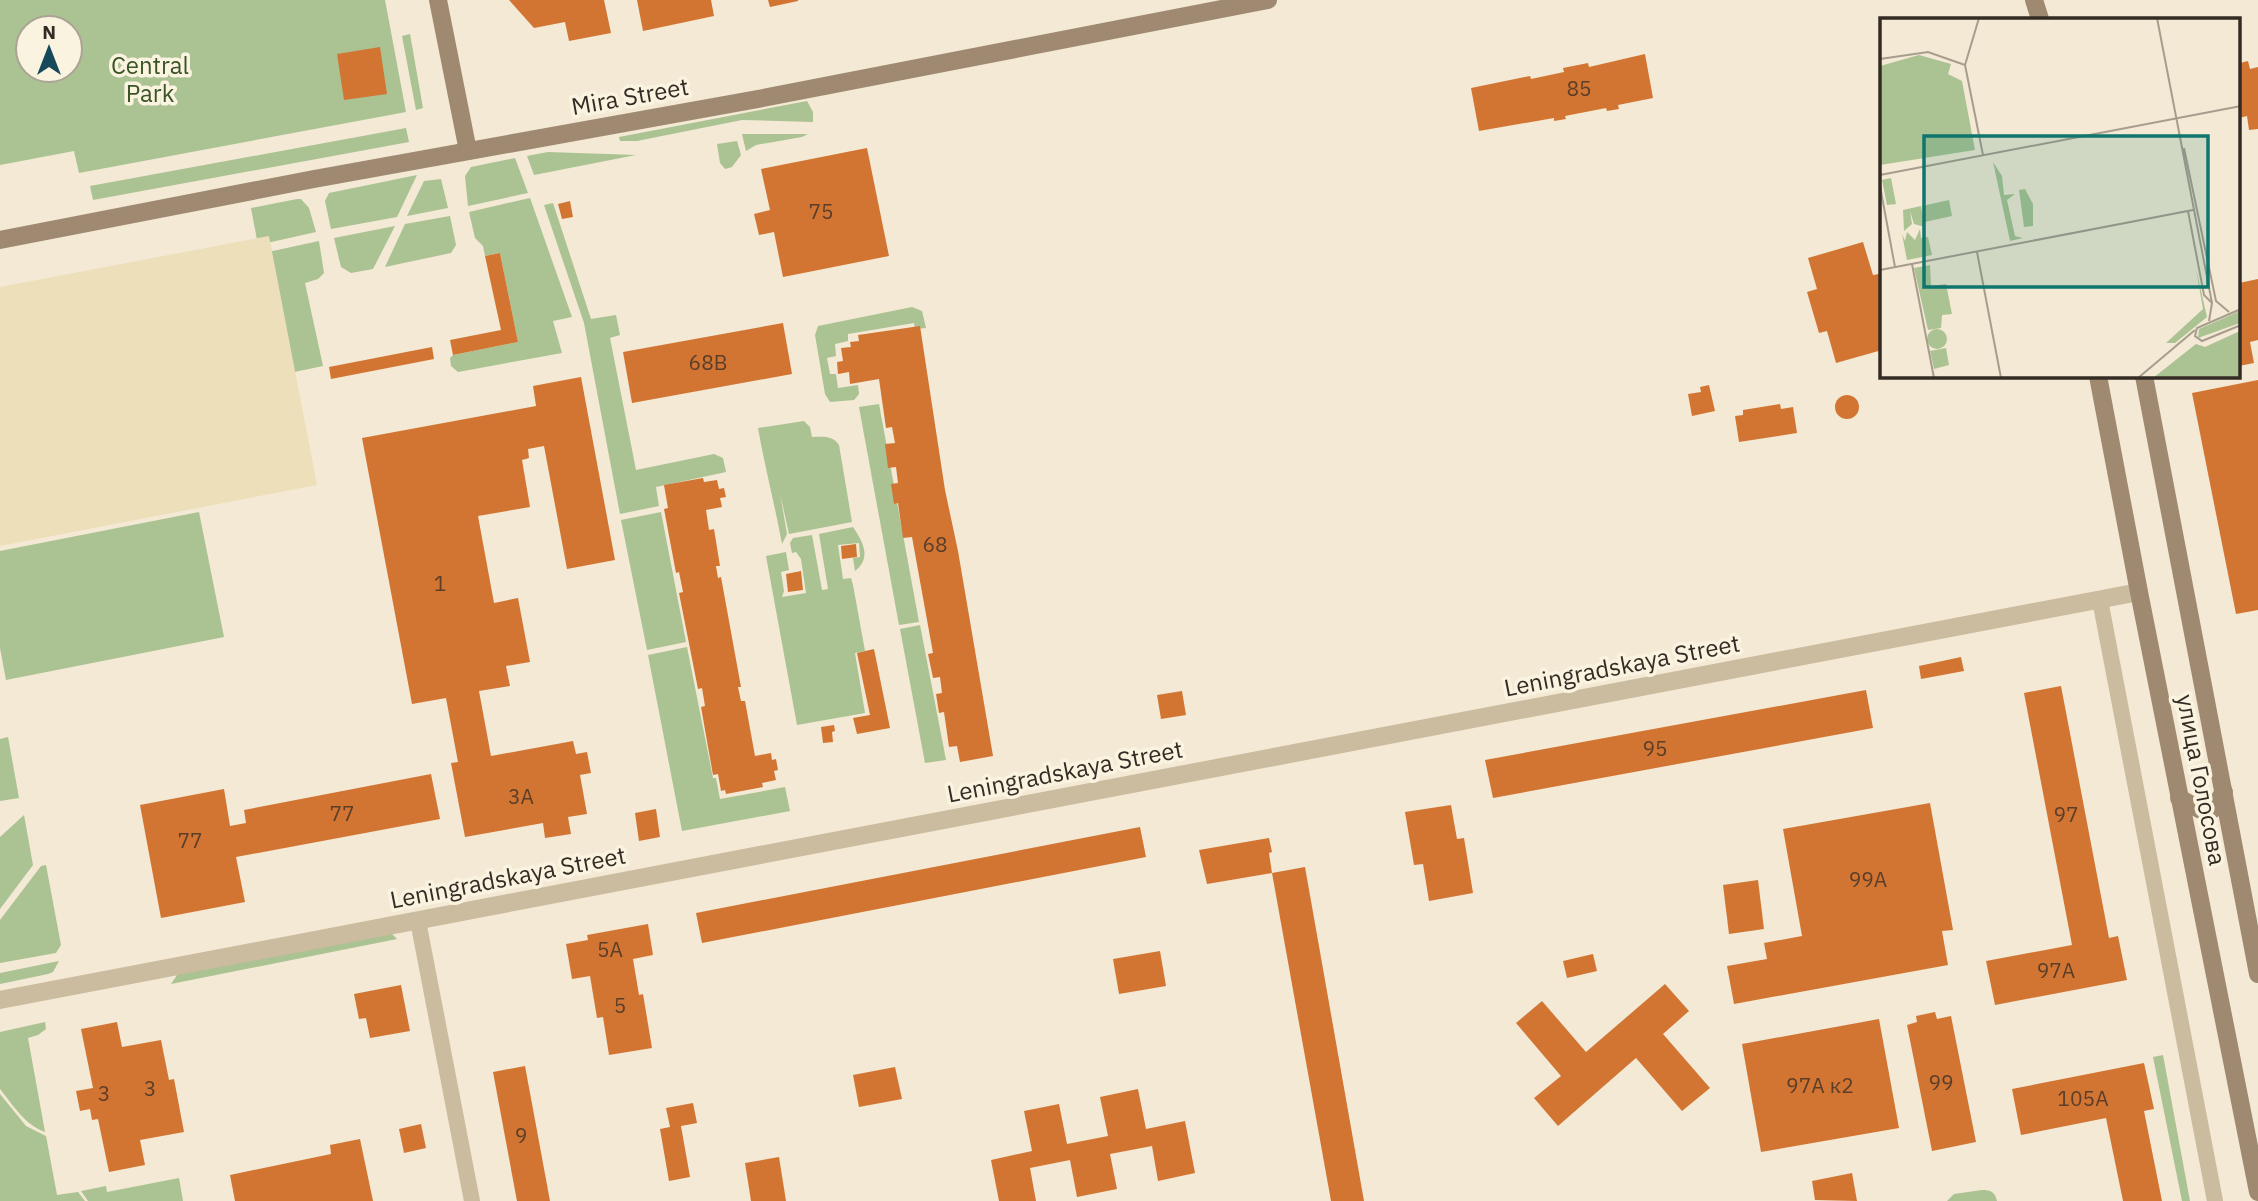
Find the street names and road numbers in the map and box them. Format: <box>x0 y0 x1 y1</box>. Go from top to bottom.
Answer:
street label: Mira Street <box>569 70 691 122</box>
street label: Leningradskaya Street <box>1501 626 1742 704</box>
street label: улица Голосова <box>2170 692 2234 868</box>
street label: Leningradskaya Street <box>944 732 1185 810</box>
street label: Leningradskaya Street <box>387 838 628 916</box>

